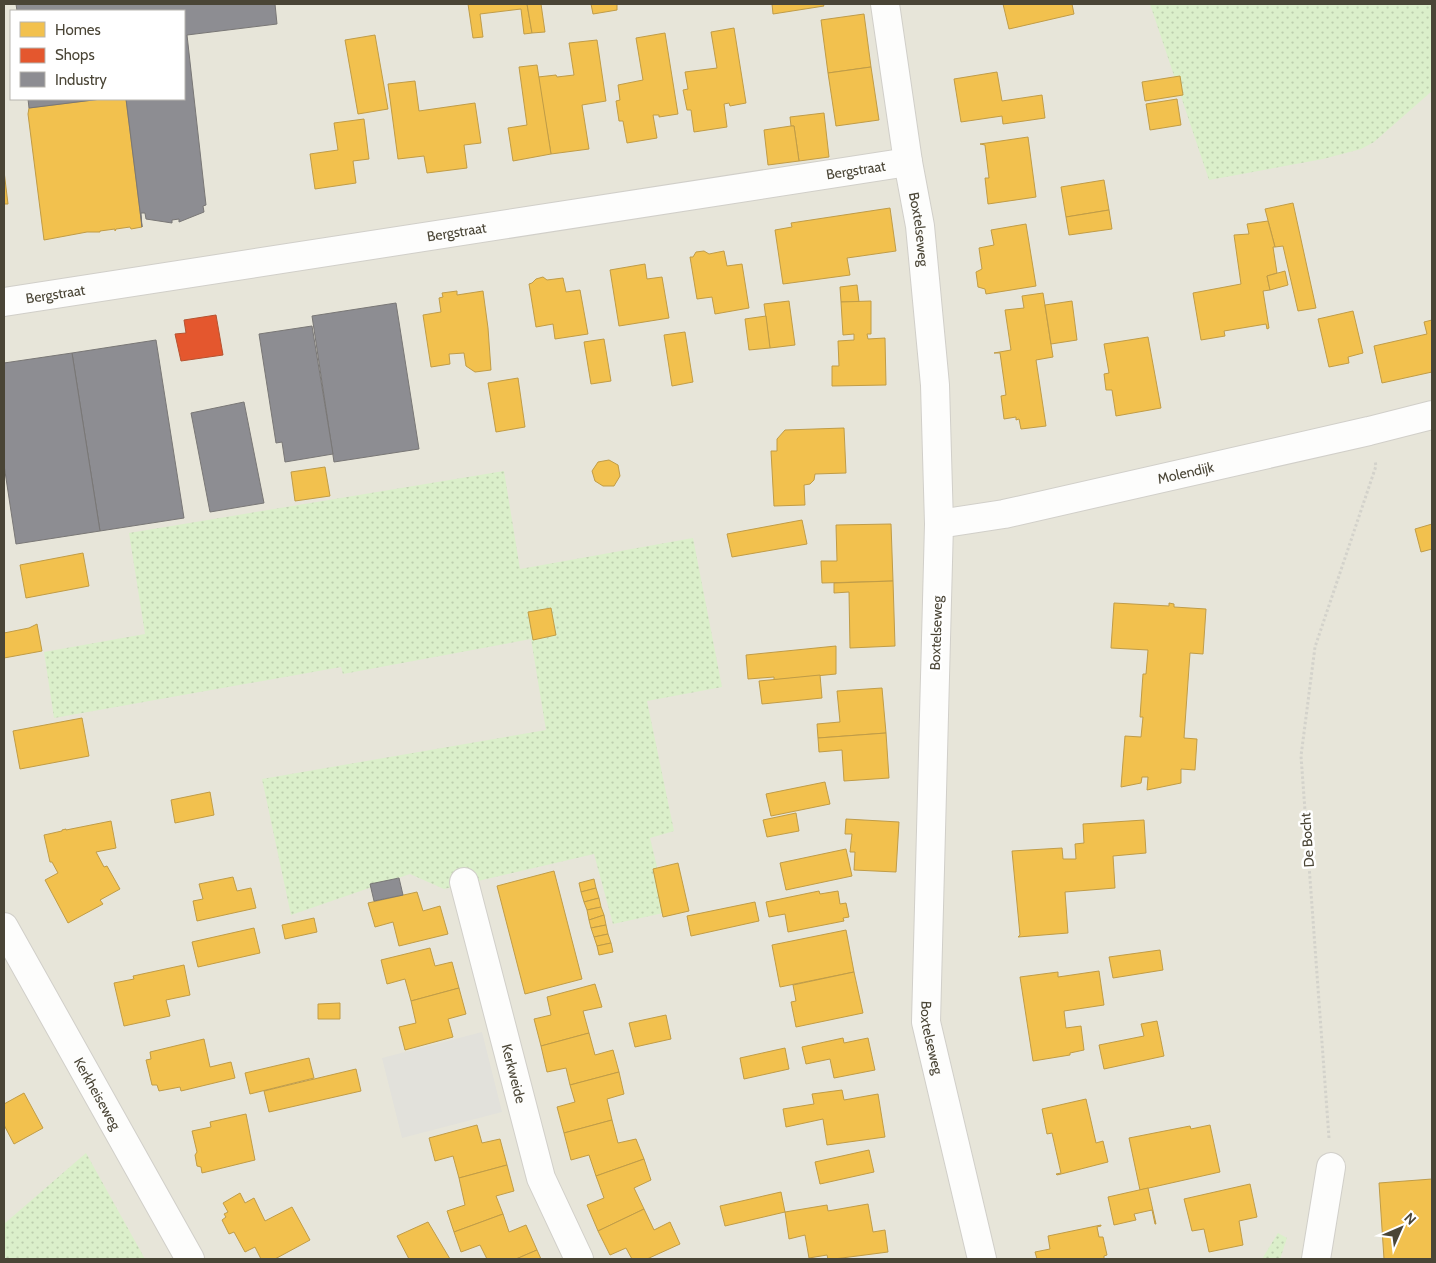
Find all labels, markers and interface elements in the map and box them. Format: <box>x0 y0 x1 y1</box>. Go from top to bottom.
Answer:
legend <box>10 10 185 100</box>
text: Homes <box>55 21 101 39</box>
text: Shops <box>55 46 95 64</box>
text: Industry <box>55 71 107 89</box>
street label: Bergstraat <box>825 157 887 184</box>
street label: Boxtelseweg <box>905 191 933 268</box>
street label: Bergstraat <box>426 218 488 245</box>
street label: Bergstraat <box>24 281 87 308</box>
street label: Molendijk <box>1156 457 1216 488</box>
street label: Boxtelseweg <box>926 594 946 671</box>
street label: De Bocht <box>1296 812 1318 868</box>
street label: Boxtelseweg <box>917 1001 947 1077</box>
street label: Kerkweide <box>498 1042 530 1105</box>
street label: Kerkheiseweg <box>70 1054 125 1134</box>
north arrow <box>1376 1203 1426 1253</box>
text: N <box>1400 1209 1420 1229</box>

